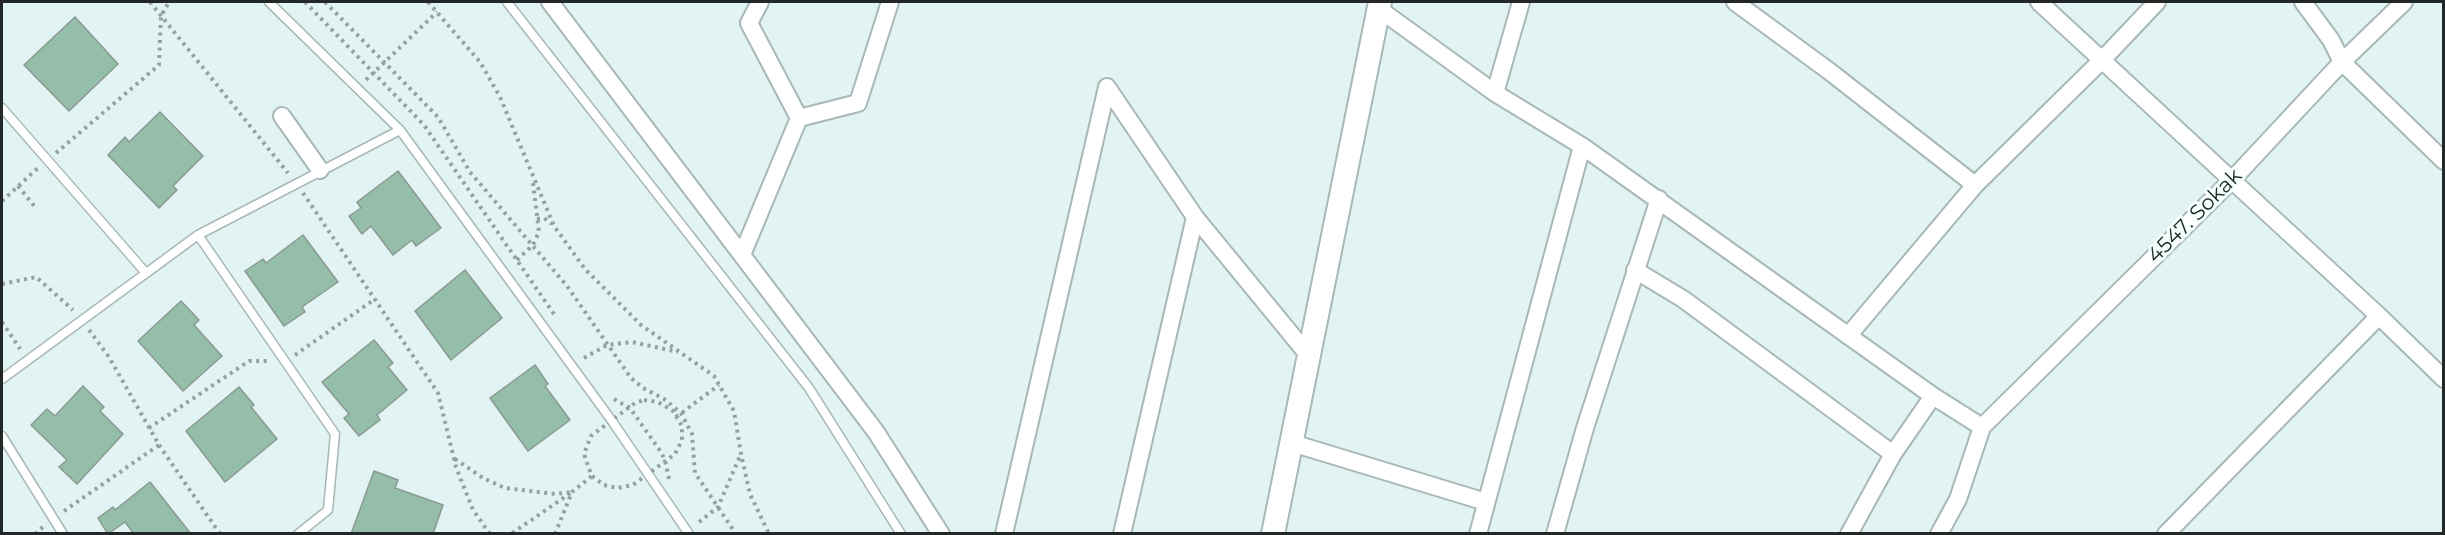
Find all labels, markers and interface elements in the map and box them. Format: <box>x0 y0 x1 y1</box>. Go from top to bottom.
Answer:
street label: 4547. Sokak <box>2143 164 2247 268</box>

